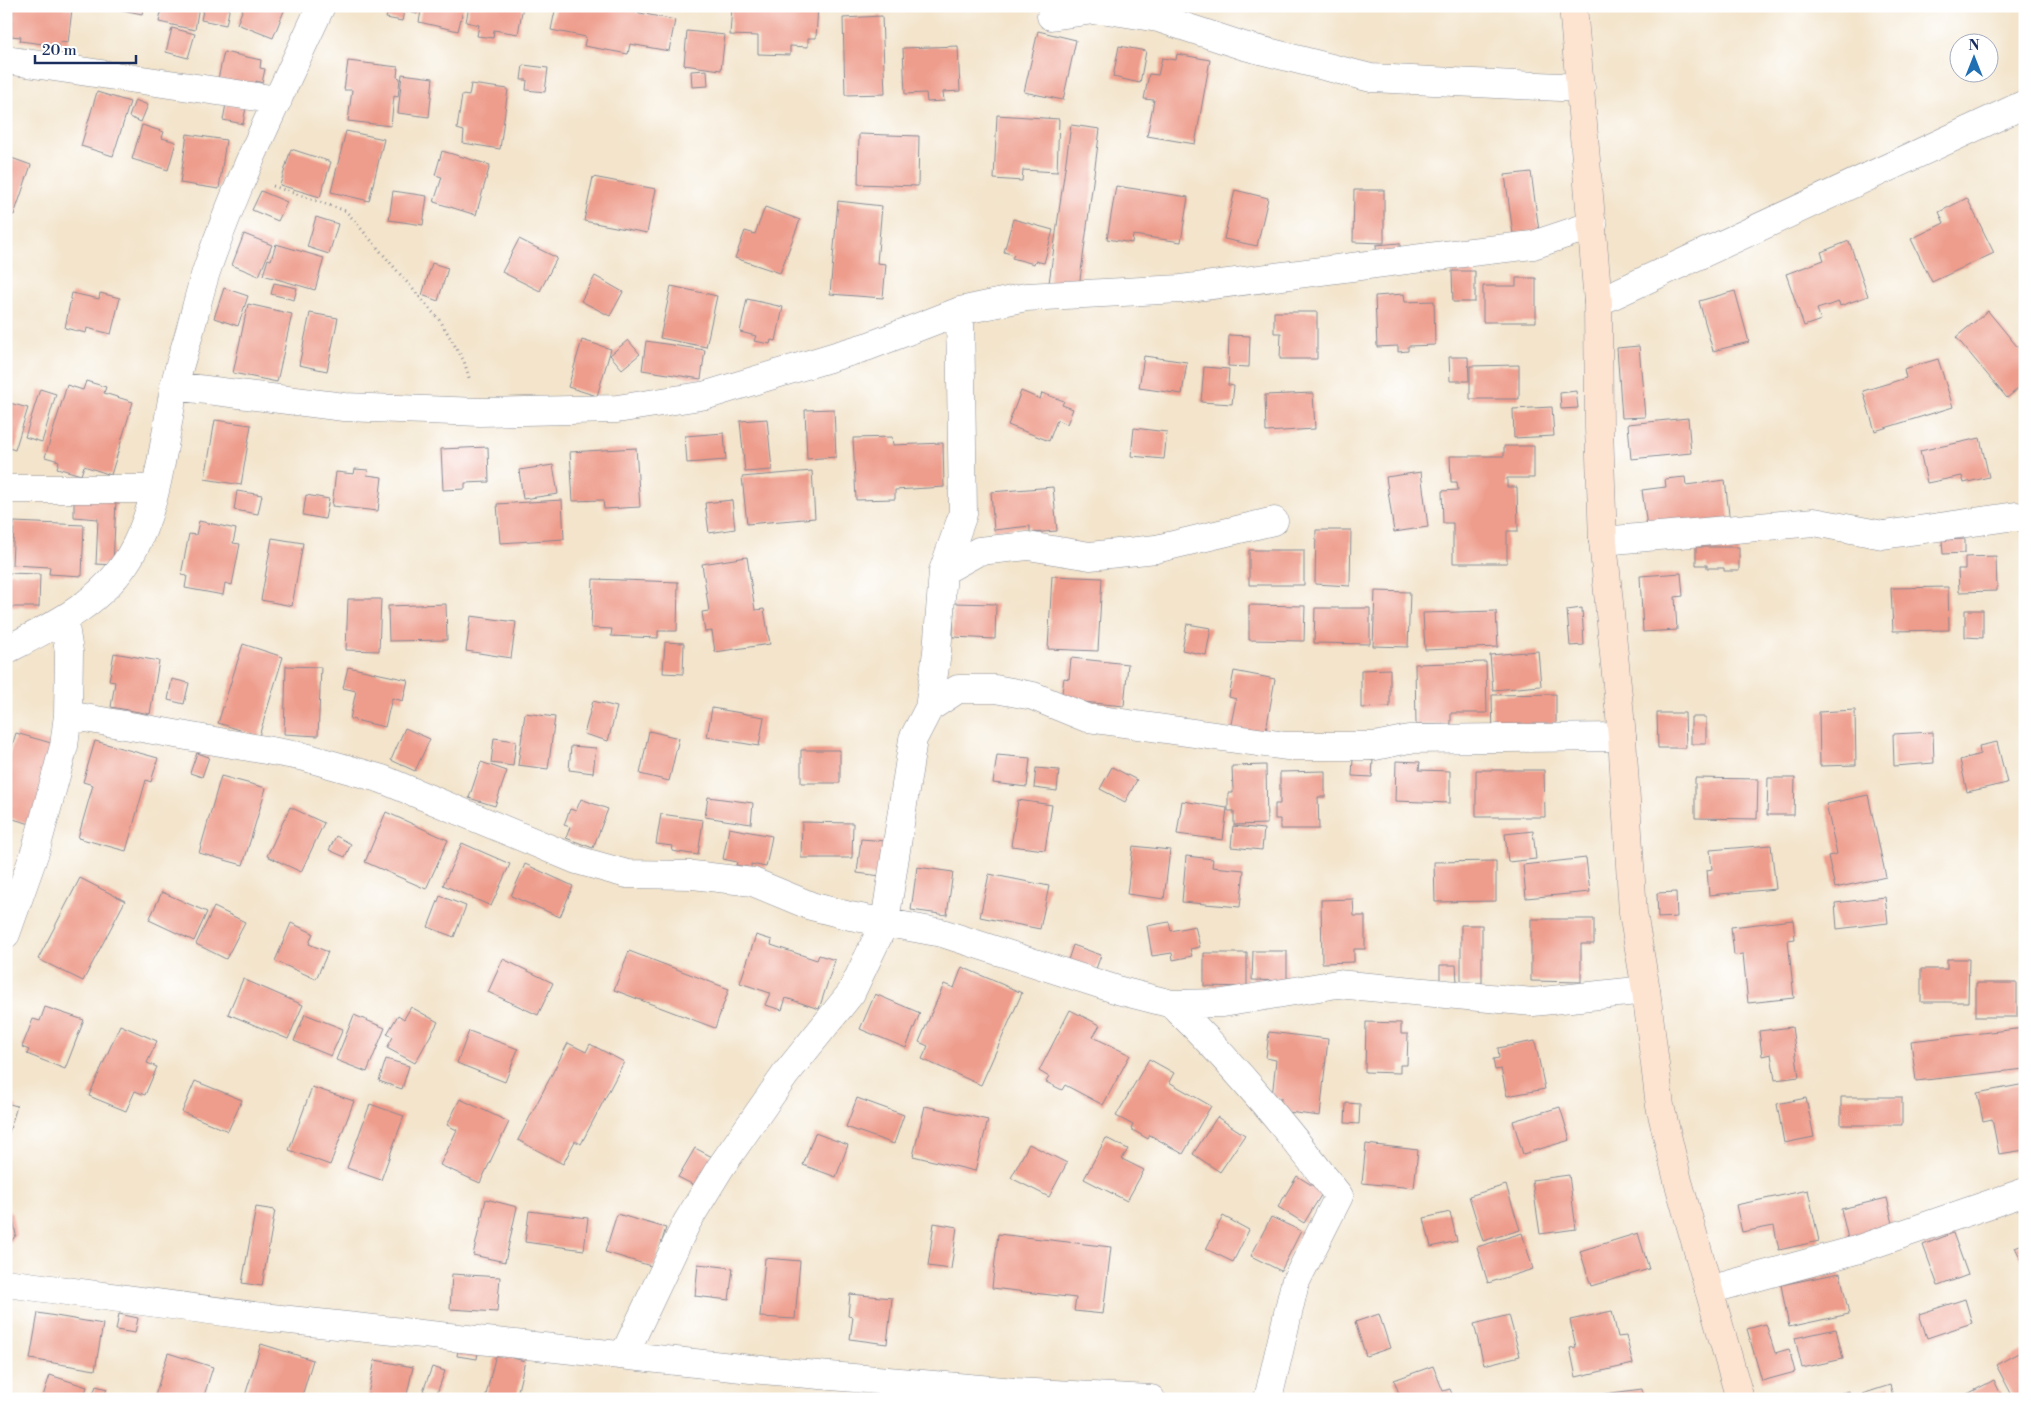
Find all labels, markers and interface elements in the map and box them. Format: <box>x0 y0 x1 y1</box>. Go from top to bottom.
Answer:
scale bar <box>35 32 136 64</box>
north arrow <box>1948 32 1998 82</box>
text: N <box>1968 37 1980 55</box>
text: 20 m <box>42 41 77 60</box>

